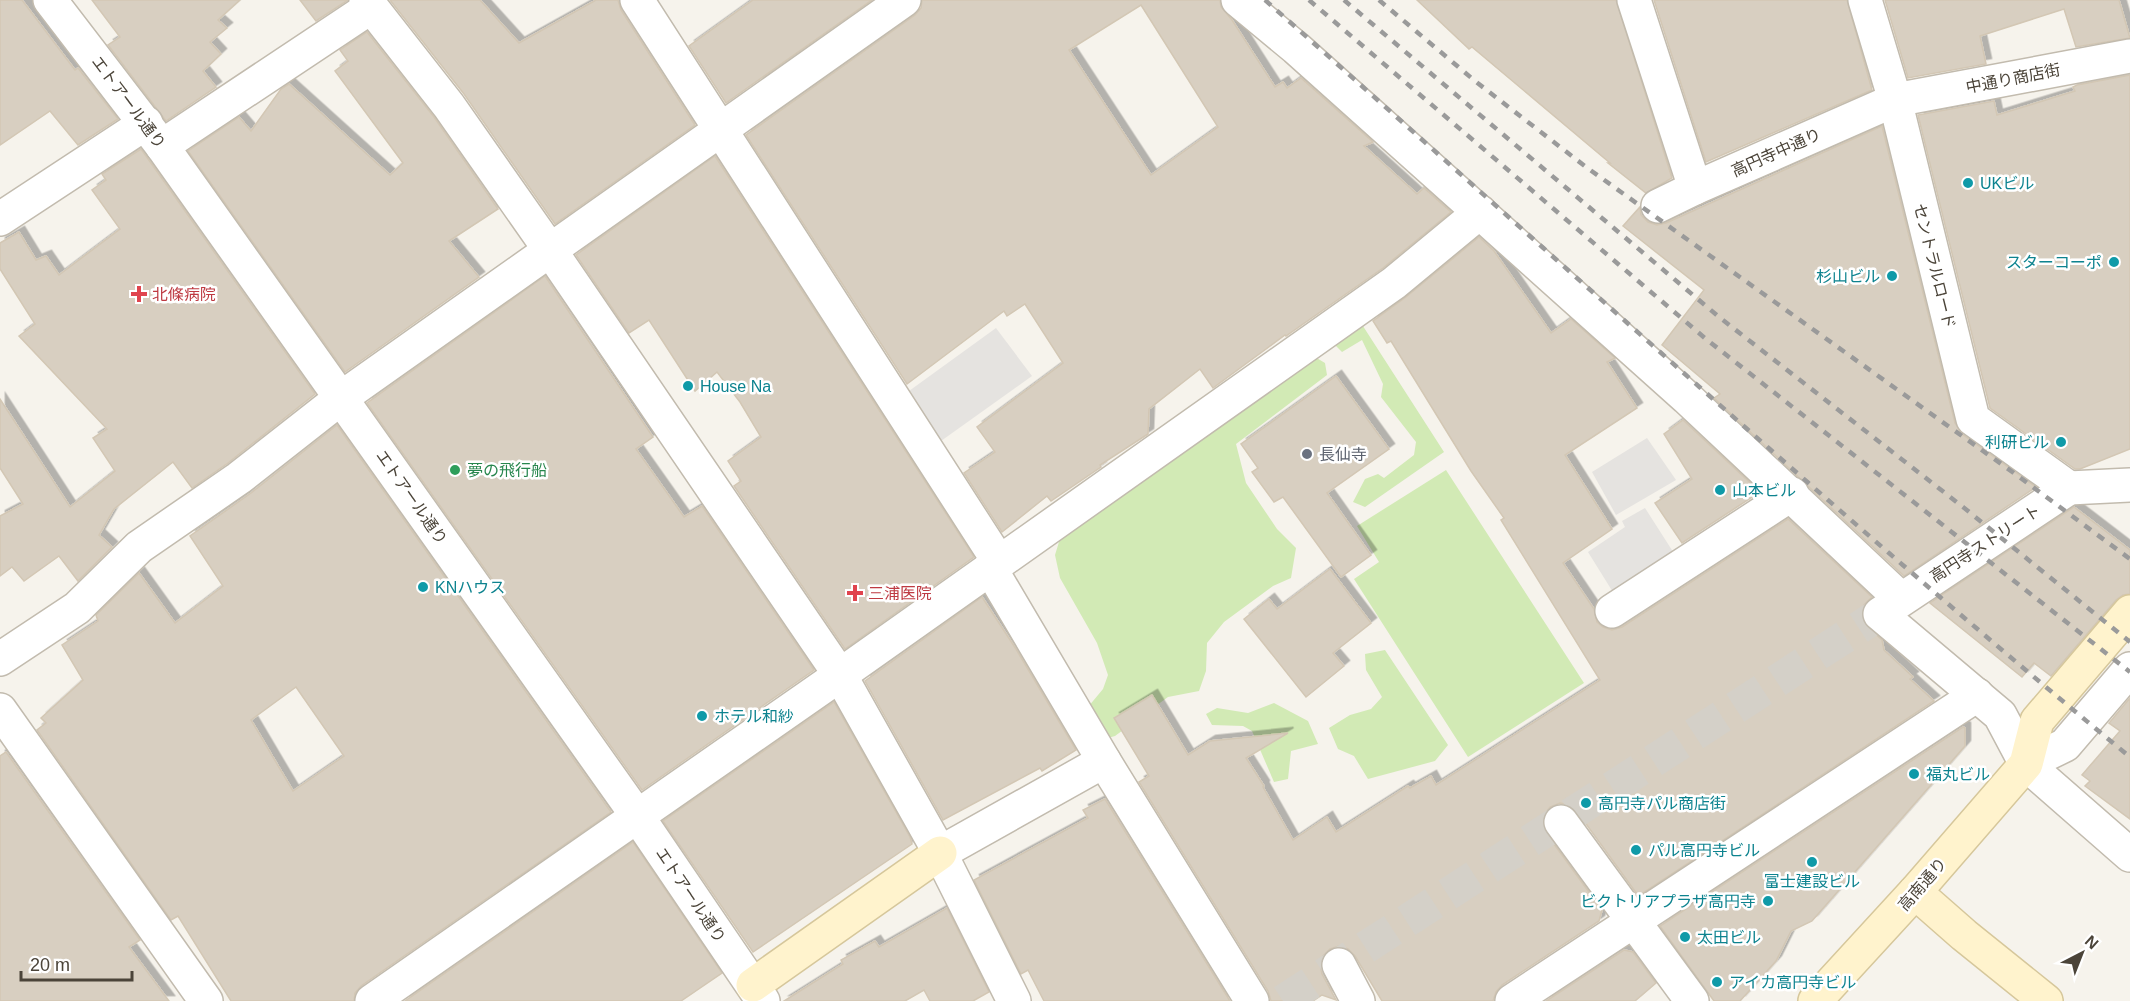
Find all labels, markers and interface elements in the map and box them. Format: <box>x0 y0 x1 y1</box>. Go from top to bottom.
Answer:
street label: エトアール通り <box>88 53 169 152</box>
street label: 中通り商店街 <box>1964 61 2062 96</box>
street label: 高円寺中通り <box>1729 125 1824 180</box>
place label: UKビル <box>1980 175 2034 192</box>
marker: UKビル <box>1961 176 1975 190</box>
street label: セントラルロード <box>1911 202 1958 330</box>
place label: スターコーポ <box>2006 254 2102 271</box>
marker: スターコーポ <box>2107 255 2121 269</box>
place label: 杉山ビル <box>1816 268 1880 285</box>
marker: 杉山ビル <box>1885 269 1899 283</box>
marker: 北條病院 <box>130 285 148 303</box>
place label: 北條病院 <box>152 286 216 303</box>
place label: House Na <box>700 378 771 395</box>
marker: House Na <box>681 379 695 393</box>
place label: 利研ビル <box>1985 434 2049 451</box>
marker: 利研ビル <box>2054 435 2068 449</box>
place label: 長仙寺 <box>1319 446 1367 463</box>
street label: エトアール通り <box>373 447 450 548</box>
marker: 長仙寺 <box>1300 447 1314 461</box>
place label: 夢の飛行船 <box>467 462 547 479</box>
marker: 夢の飛行船 <box>448 463 462 477</box>
place label: 山本ビル <box>1732 482 1796 499</box>
marker: 山本ビル <box>1713 483 1727 497</box>
street label: 高円寺ストリート <box>1927 501 2044 585</box>
place label: KNハウス <box>435 579 505 596</box>
marker: KNハウス <box>416 580 430 594</box>
marker: 三浦医院 <box>846 584 864 602</box>
place label: 三浦医院 <box>868 585 932 602</box>
place label: ホテル和紗 <box>714 708 794 725</box>
marker: ホテル和紗 <box>695 709 709 723</box>
place label: 福丸ビル <box>1926 766 1990 783</box>
marker: 福丸ビル <box>1907 767 1921 781</box>
place label: 高円寺パル商店街 <box>1598 795 1726 812</box>
marker: 高円寺パル商店街 <box>1579 796 1593 810</box>
place label: パル高円寺ビル <box>1648 842 1760 859</box>
marker: パル高円寺ビル <box>1629 843 1643 857</box>
street label: エトアール通り <box>652 844 729 946</box>
marker: 富士建設ビル <box>1805 855 1819 869</box>
street label: 高南通り <box>1895 855 1950 914</box>
place label: 富士建設ビル <box>1764 873 1860 890</box>
place label: ビクトリアプラザ高円寺 <box>1580 893 1756 910</box>
marker: ビクトリアプラザ高円寺 <box>1761 894 1775 908</box>
north arrow <box>2052 923 2112 983</box>
place label: 太田ビル <box>1697 929 1761 946</box>
marker: 太田ビル <box>1678 930 1692 944</box>
text: N <box>2082 932 2102 952</box>
scale bar <box>21 944 132 982</box>
text: 20 m <box>30 955 70 975</box>
place label: アイカ高円寺ビル <box>1729 974 1856 991</box>
marker: アイカ高円寺ビル <box>1710 975 1724 989</box>

